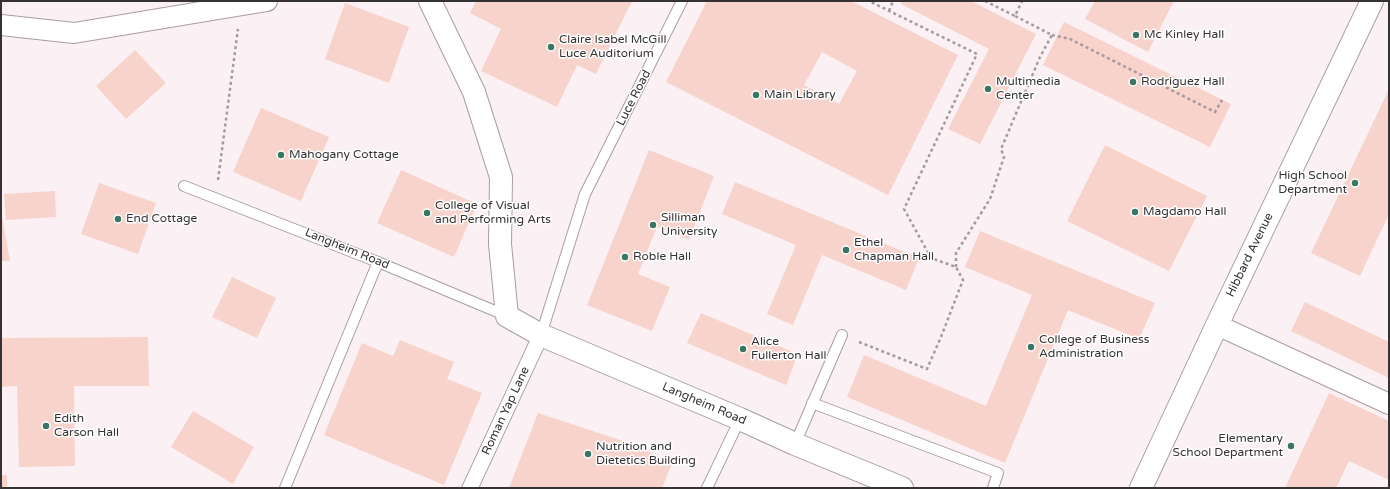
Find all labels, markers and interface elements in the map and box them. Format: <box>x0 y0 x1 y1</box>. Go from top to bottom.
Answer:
place label: Mc Kinley Hall <box>1144 28 1224 42</box>
marker: Mc Kinley Hall <box>1131 30 1141 40</box>
place label: Claire Isabel McGill Luce Auditorium <box>559 33 666 61</box>
marker: Claire Isabel McGill Luce Auditorium <box>546 42 556 52</box>
street label: Luce Road <box>614 68 654 128</box>
place label: Multimedia Center <box>996 75 1060 103</box>
place label: Rodriguez Hall <box>1141 75 1225 89</box>
marker: Rodriguez Hall <box>1128 77 1138 87</box>
marker: Multimedia Center <box>983 84 993 94</box>
place label: Main Library <box>764 88 836 102</box>
marker: Main Library <box>751 90 761 100</box>
place label: Mahogany Cottage <box>289 148 399 162</box>
marker: Mahogany Cottage <box>276 150 286 160</box>
place label: High School Department <box>1278 169 1347 197</box>
marker: High School Department <box>1350 178 1360 188</box>
place label: College of Visual and Performing Arts <box>435 199 551 227</box>
place label: Magdamo Hall <box>1143 205 1226 219</box>
marker: Magdamo Hall <box>1130 207 1140 217</box>
marker: College of Visual and Performing Arts <box>422 208 432 218</box>
place label: Silliman University <box>661 211 718 239</box>
street label: Hibbard Avenue <box>1223 211 1277 299</box>
place label: End Cottage <box>126 212 197 226</box>
marker: End Cottage <box>113 214 123 224</box>
marker: Silliman University <box>648 220 658 230</box>
street label: Langheim Road <box>303 225 391 273</box>
place label: Ethel Chapman Hall <box>854 236 934 264</box>
marker: Ethel Chapman Hall <box>841 245 851 255</box>
place label: Roble Hall <box>633 250 691 264</box>
marker: Roble Hall <box>620 252 630 262</box>
place label: College of Business Administration <box>1039 333 1150 361</box>
place label: Alice Fullerton Hall <box>751 335 827 363</box>
marker: College of Business Administration <box>1026 342 1036 352</box>
marker: Alice Fullerton Hall <box>738 344 748 354</box>
street label: Roman Yap Lane <box>479 364 533 458</box>
street label: Langheim Road <box>660 380 748 428</box>
place label: Edith Carson Hall <box>54 412 119 440</box>
marker: Edith Carson Hall <box>41 421 51 431</box>
place label: Elementary School Department <box>1173 432 1283 460</box>
place label: Nutrition and Dietetics Building <box>596 440 696 468</box>
marker: Elementary School Department <box>1286 441 1296 451</box>
marker: Nutrition and Dietetics Building <box>583 449 593 459</box>

